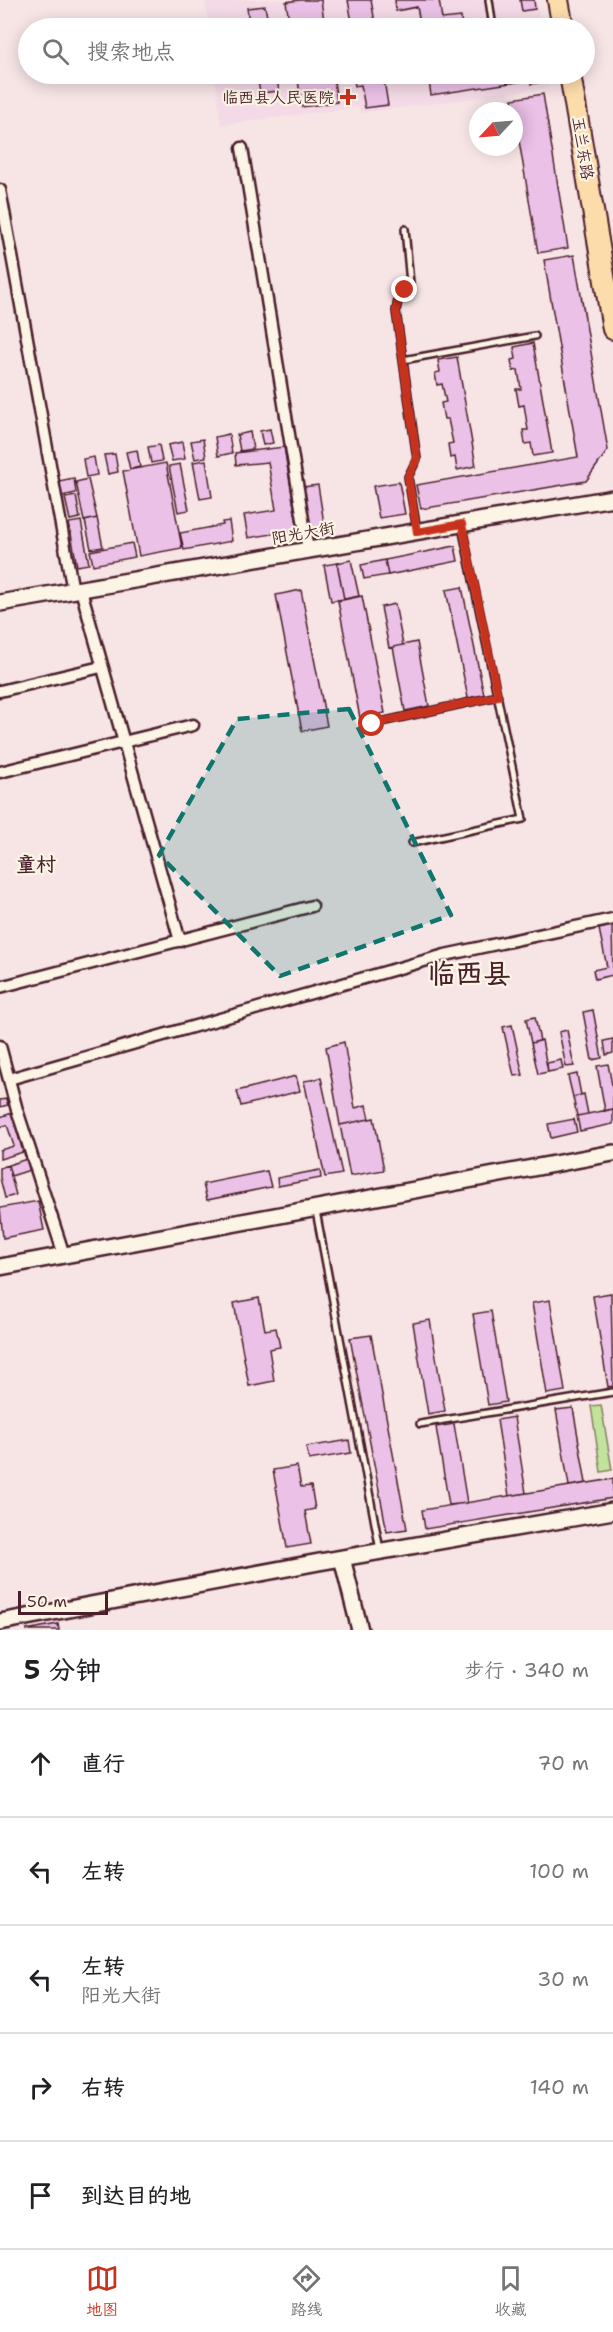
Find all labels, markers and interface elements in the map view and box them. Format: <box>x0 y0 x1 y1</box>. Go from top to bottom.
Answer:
search box <box>18 18 595 84</box>
icon: search <box>39 35 72 68</box>
text: 搜索地点 <box>87 37 175 66</box>
place label: 临西县人民医院 <box>222 87 334 108</box>
marker: 临西县人民医院 <box>339 88 357 106</box>
north arrow <box>469 102 523 156</box>
street label: 玉兰东路 <box>568 115 598 181</box>
route end <box>391 276 417 302</box>
street label: 阳光大街 <box>270 517 336 549</box>
route start <box>358 710 384 736</box>
district label: 童村 <box>16 851 56 877</box>
district label: 临西县 <box>427 954 511 992</box>
scale bar <box>18 1588 108 1616</box>
text: 50 m <box>27 1591 67 1612</box>
text: 5 分钟 <box>24 1652 101 1687</box>
text: 步行 · 340 m <box>465 1657 589 1683</box>
icon: ahead <box>24 1747 57 1780</box>
text: 直行 <box>81 1749 125 1778</box>
text: 70 m <box>537 1750 589 1776</box>
icon: left <box>24 1855 57 1888</box>
text: 左转 <box>81 1857 125 1886</box>
text: 100 m <box>529 1858 589 1884</box>
text: 左转 <box>81 1952 125 1981</box>
icon: left <box>24 1963 57 1996</box>
text: 30 m <box>537 1966 589 1992</box>
text: 阳光大街 <box>81 1982 161 2008</box>
icon: right <box>24 2071 57 2104</box>
text: 右转 <box>81 2073 125 2102</box>
text: 140 m <box>530 2074 589 2100</box>
icon: arrive <box>24 2179 57 2212</box>
text: 到达目的地 <box>81 2181 191 2210</box>
tab: 地图 <box>86 2262 119 2320</box>
tab: 路线 <box>290 2262 323 2320</box>
tab: 收藏 <box>494 2262 527 2320</box>

